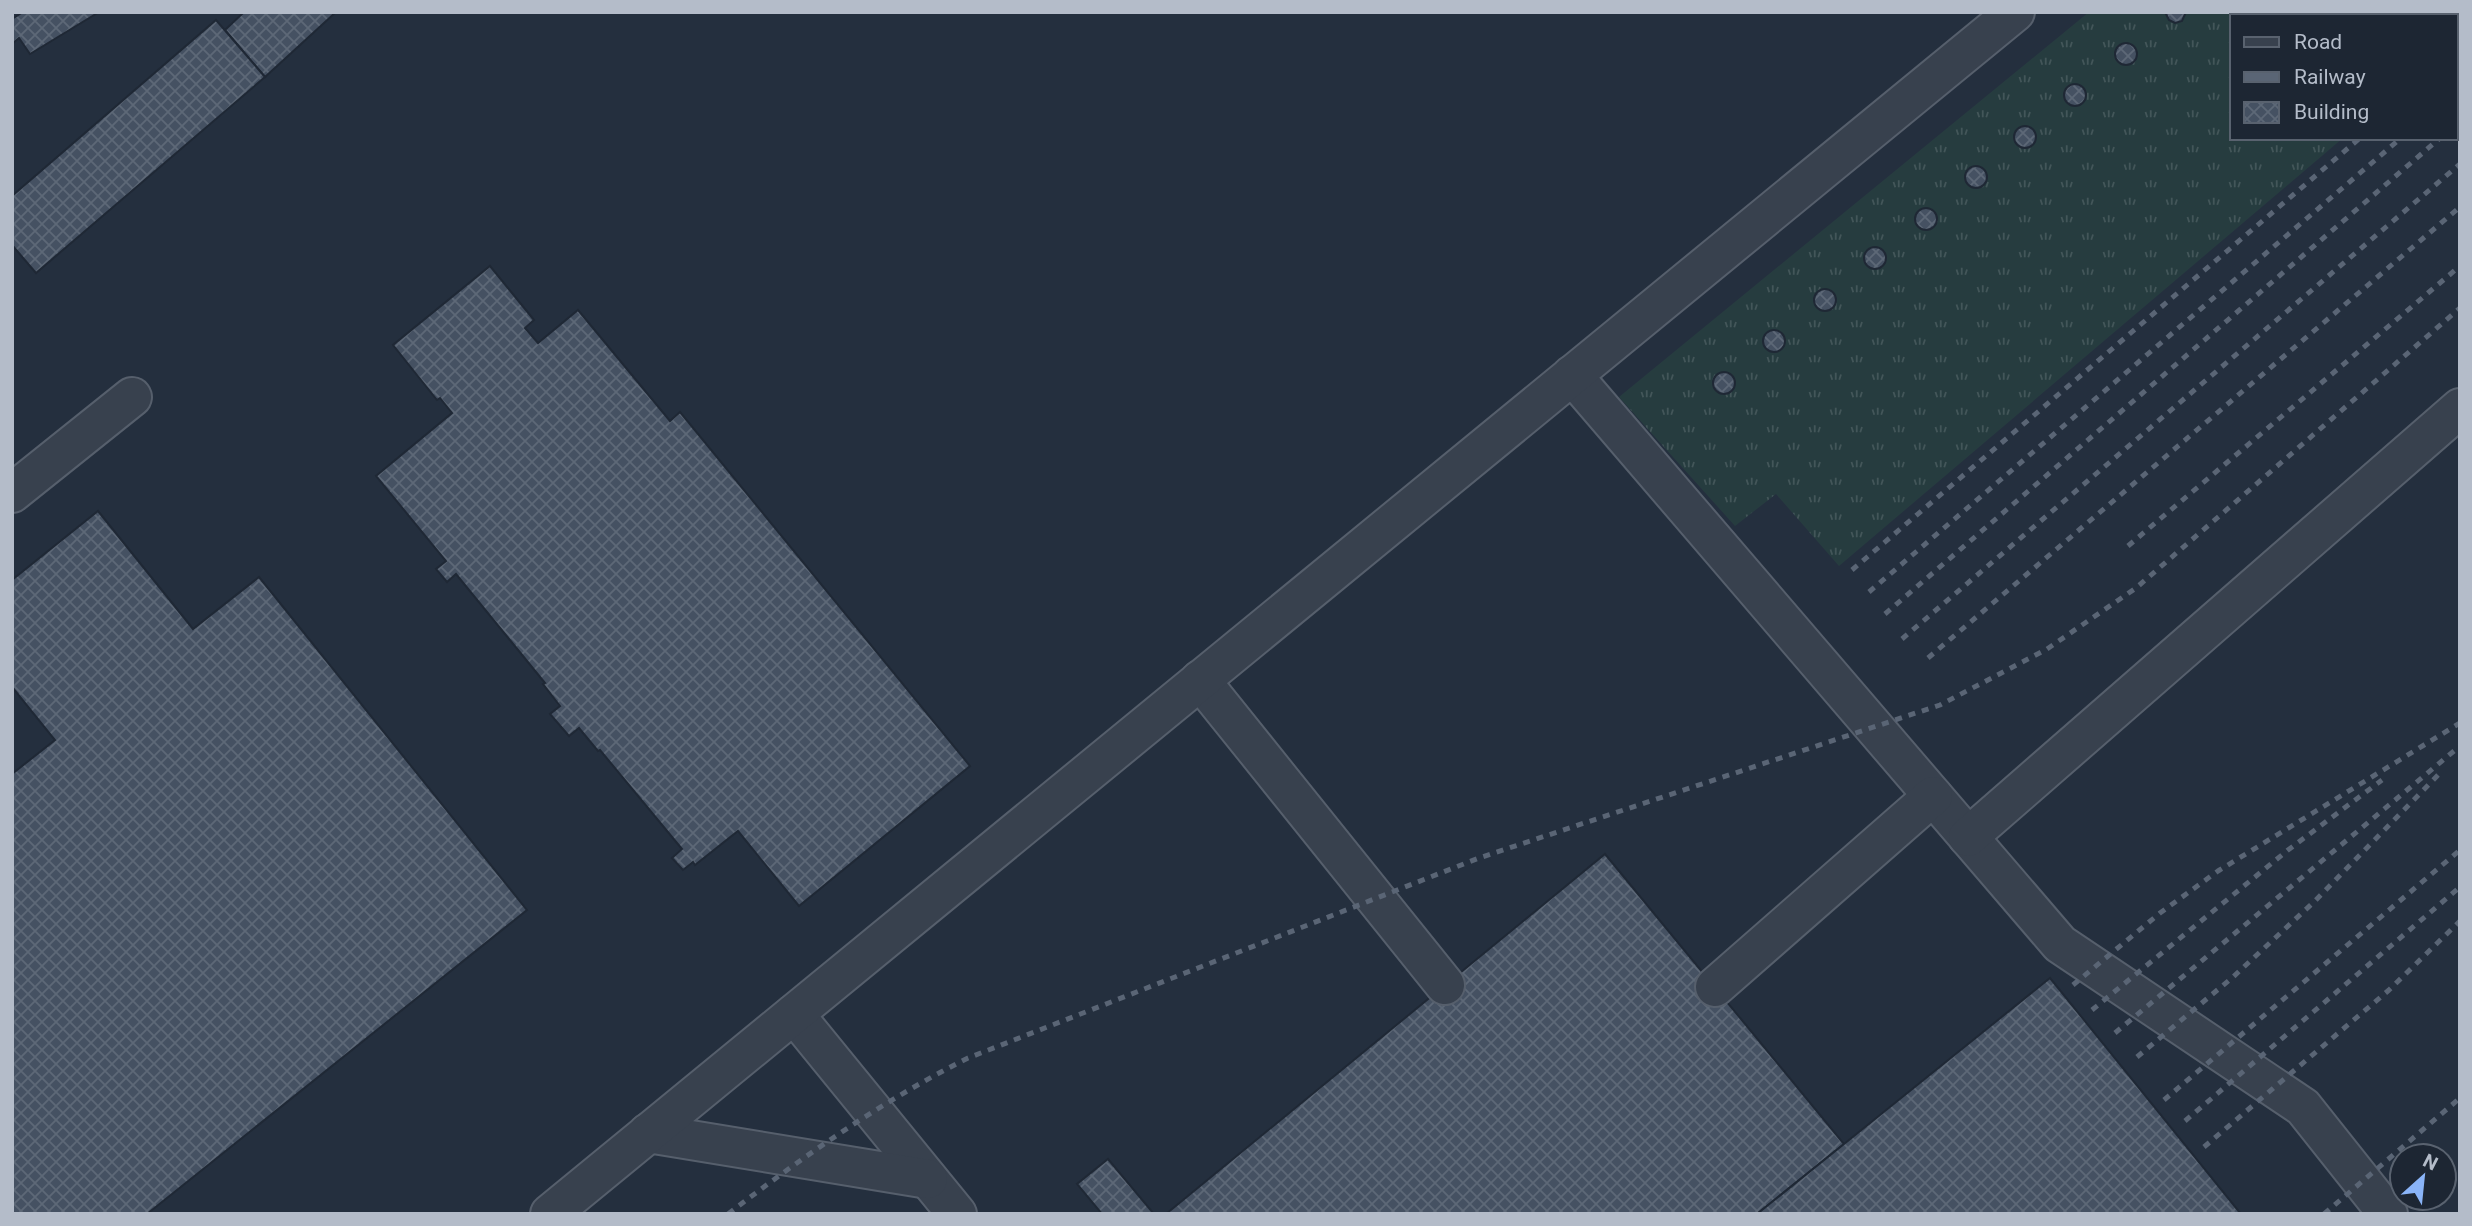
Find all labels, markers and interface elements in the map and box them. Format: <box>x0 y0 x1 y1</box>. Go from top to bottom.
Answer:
legend <box>2230 14 2458 140</box>
text: Road <box>2294 30 2342 54</box>
text: Railway <box>2294 65 2366 89</box>
text: Building <box>2294 100 2369 124</box>
north arrow <box>2388 1142 2458 1212</box>
text: N <box>2419 1149 2442 1176</box>

